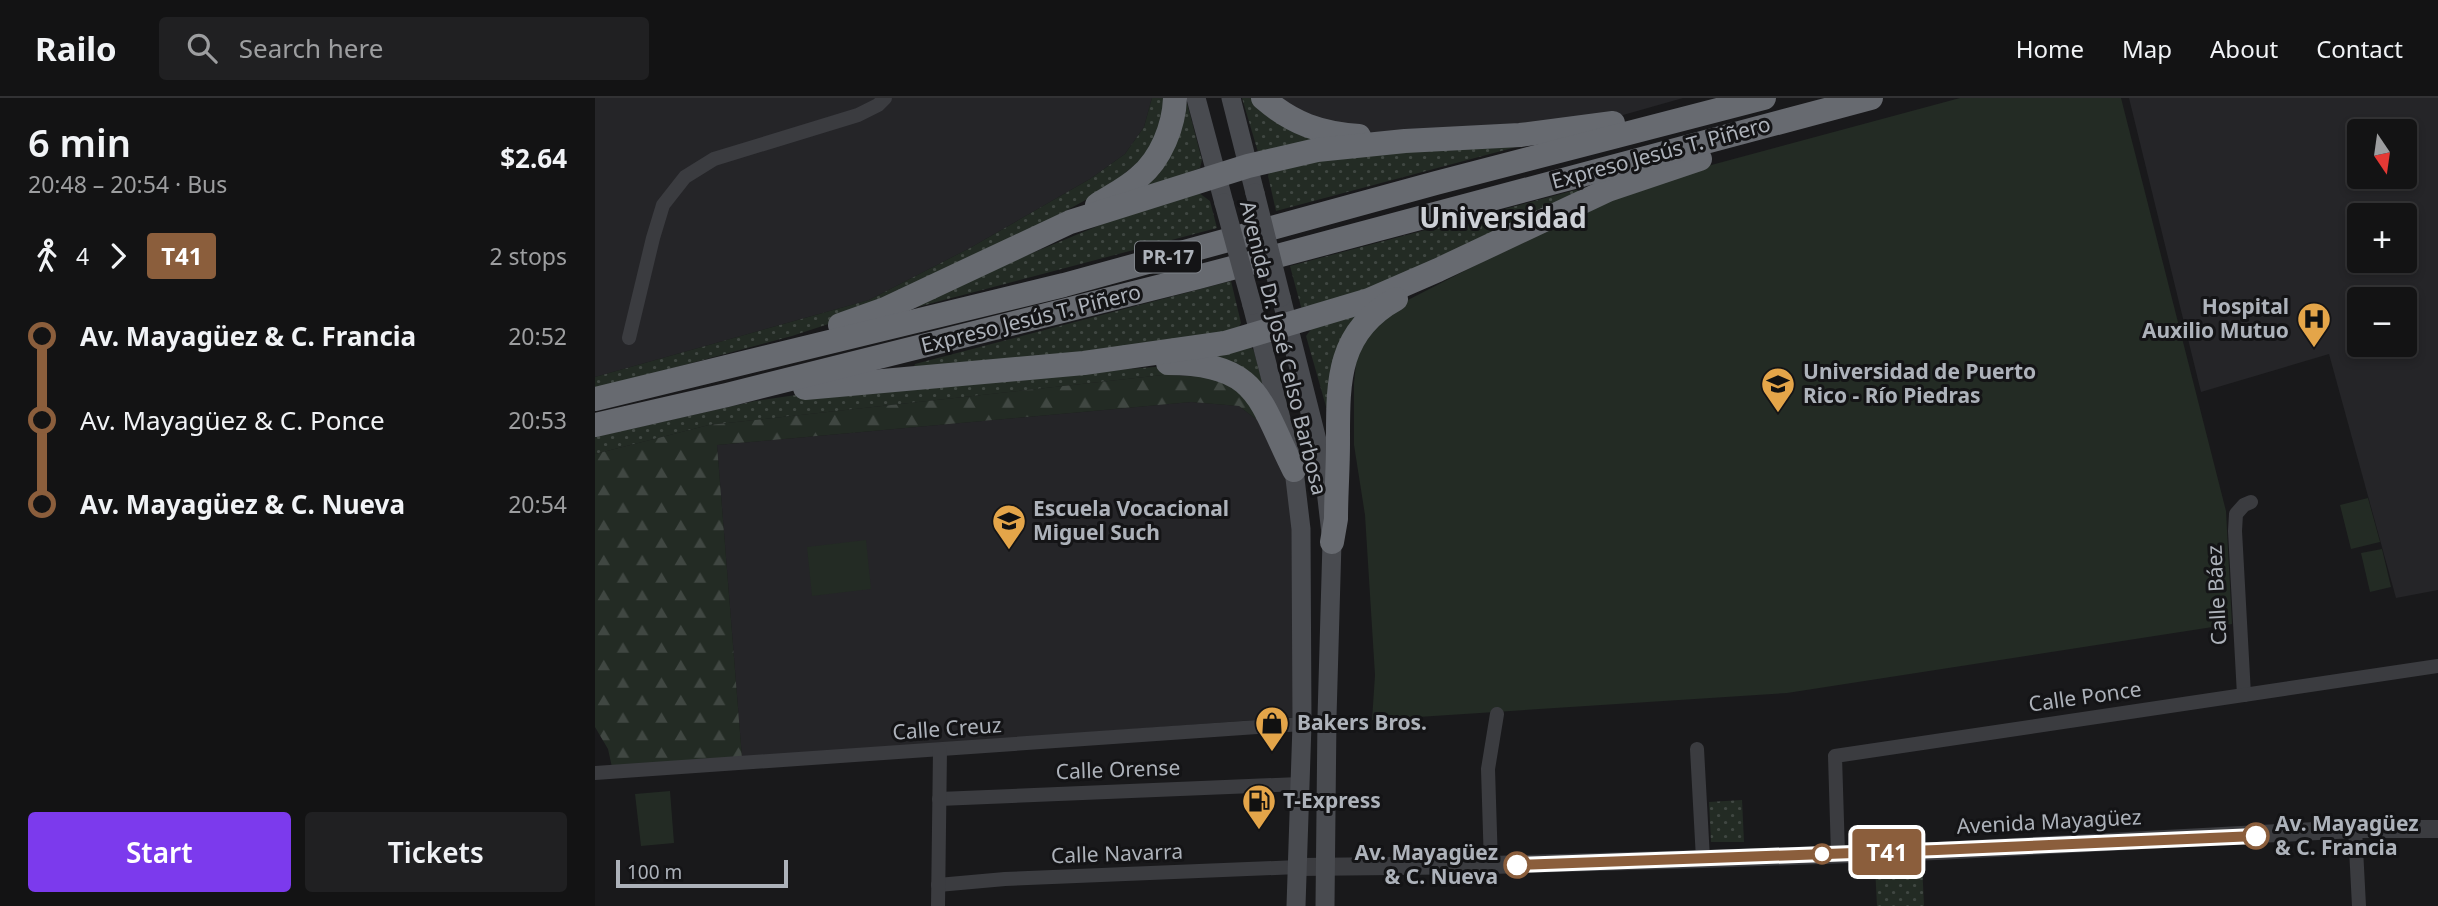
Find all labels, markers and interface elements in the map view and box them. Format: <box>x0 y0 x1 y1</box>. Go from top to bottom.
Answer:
search box <box>159 17 649 80</box>
text: Railo <box>35 26 117 71</box>
icon: search <box>183 29 221 67</box>
text: Search here <box>239 30 383 66</box>
text: Home <box>2016 32 2084 65</box>
text: Map <box>2122 32 2172 65</box>
text: About <box>2210 32 2278 65</box>
text: Contact <box>2316 32 2403 65</box>
street label: Expreso Jesús T. Piñero <box>1548 109 1773 195</box>
text: 6 min <box>28 116 131 168</box>
north arrow <box>2347 119 2417 189</box>
map controls <box>2347 119 2417 357</box>
text: $2.64 <box>500 140 567 176</box>
text: 20:48 – 20:54 · Bus <box>28 168 227 200</box>
street label: Avenida Dr. José Celso Barbosa <box>1234 198 1334 498</box>
district label: Universidad <box>1419 198 1587 236</box>
button: + <box>2347 203 2417 273</box>
icon: walk <box>28 237 66 275</box>
icon: forward <box>99 237 137 275</box>
text: T41 <box>161 239 202 272</box>
text: 4 <box>76 240 89 272</box>
text: 2 stops <box>489 240 567 272</box>
road number: PR-17 <box>1135 242 1201 272</box>
street label: Expreso Jesús T. Piñero <box>918 277 1144 359</box>
button: − <box>2347 287 2417 357</box>
place label: Hospital Auxilio Mutuo <box>2142 292 2289 344</box>
hospital icon: Hospital Auxilio Mutuo <box>2295 300 2333 349</box>
text: Av. Mayagüez & C. Francia <box>80 318 416 354</box>
text: 20:52 <box>508 320 567 352</box>
place label: Universidad de Puerto Rico - Río Piedras <box>1803 357 2036 409</box>
school or university icon: Universidad de Puerto Rico - Río Piedras <box>1759 365 1797 414</box>
text: Av. Mayagüez & C. Ponce <box>80 402 385 438</box>
text: 20:53 <box>508 404 567 436</box>
text: Av. Mayagüez & C. Nueva <box>80 486 405 522</box>
text: 20:54 <box>508 488 567 520</box>
place label: Escuela Vocacional Miguel Such <box>1033 494 1229 546</box>
school or university icon: Escuela Vocacional Miguel Such <box>990 502 1028 551</box>
street label: Calle Báez <box>2199 544 2233 646</box>
street label: Calle Ponce <box>2027 674 2143 718</box>
shop icon: Bakers Bros. <box>1253 704 1291 753</box>
place label: Bakers Bros. <box>1297 708 1427 736</box>
street label: Calle Creuz <box>891 710 1003 746</box>
street label: Calle Orense <box>1055 753 1181 785</box>
fuel station icon: T-Express <box>1240 782 1278 831</box>
place label: T-Express <box>1283 786 1381 814</box>
street label: Avenida Mayagüez <box>1956 802 2142 840</box>
place label: Av. Mayagüez & C. Francia <box>2275 809 2419 861</box>
button: Start <box>28 812 291 892</box>
button: Tickets <box>305 812 567 892</box>
marker: Av. Mayagüez & C. Francia <box>2243 823 2269 849</box>
line badge: T41 <box>1847 829 1927 875</box>
text: T41 <box>1866 835 1908 868</box>
street label: Calle Navarra <box>1050 837 1183 869</box>
place label: Av. Mayagüez & C. Nueva <box>1354 838 1498 890</box>
unlabelled marker <box>1812 844 1832 864</box>
marker: Av. Mayagüez & C. Nueva <box>1504 852 1530 878</box>
scale bar <box>616 857 787 889</box>
text: 100 m <box>627 859 682 885</box>

